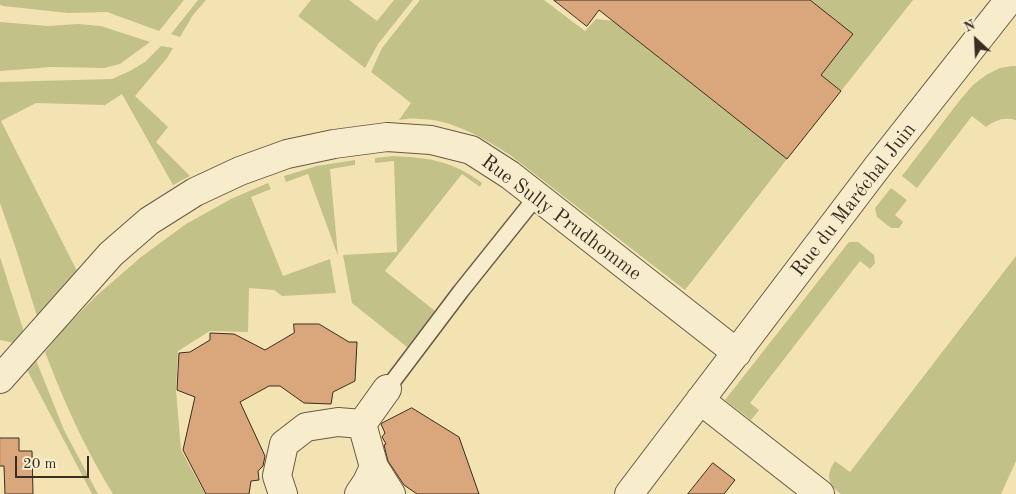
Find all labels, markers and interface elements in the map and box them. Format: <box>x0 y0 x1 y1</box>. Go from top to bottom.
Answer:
north arrow <box>951 15 1001 65</box>
text: N <box>962 18 977 35</box>
street label: Rue du Maréchal Juin <box>786 118 922 282</box>
street label: Rue Sully Prudhomme <box>476 150 646 286</box>
scale bar <box>18 446 91 478</box>
text: 20 m <box>23 457 57 472</box>

